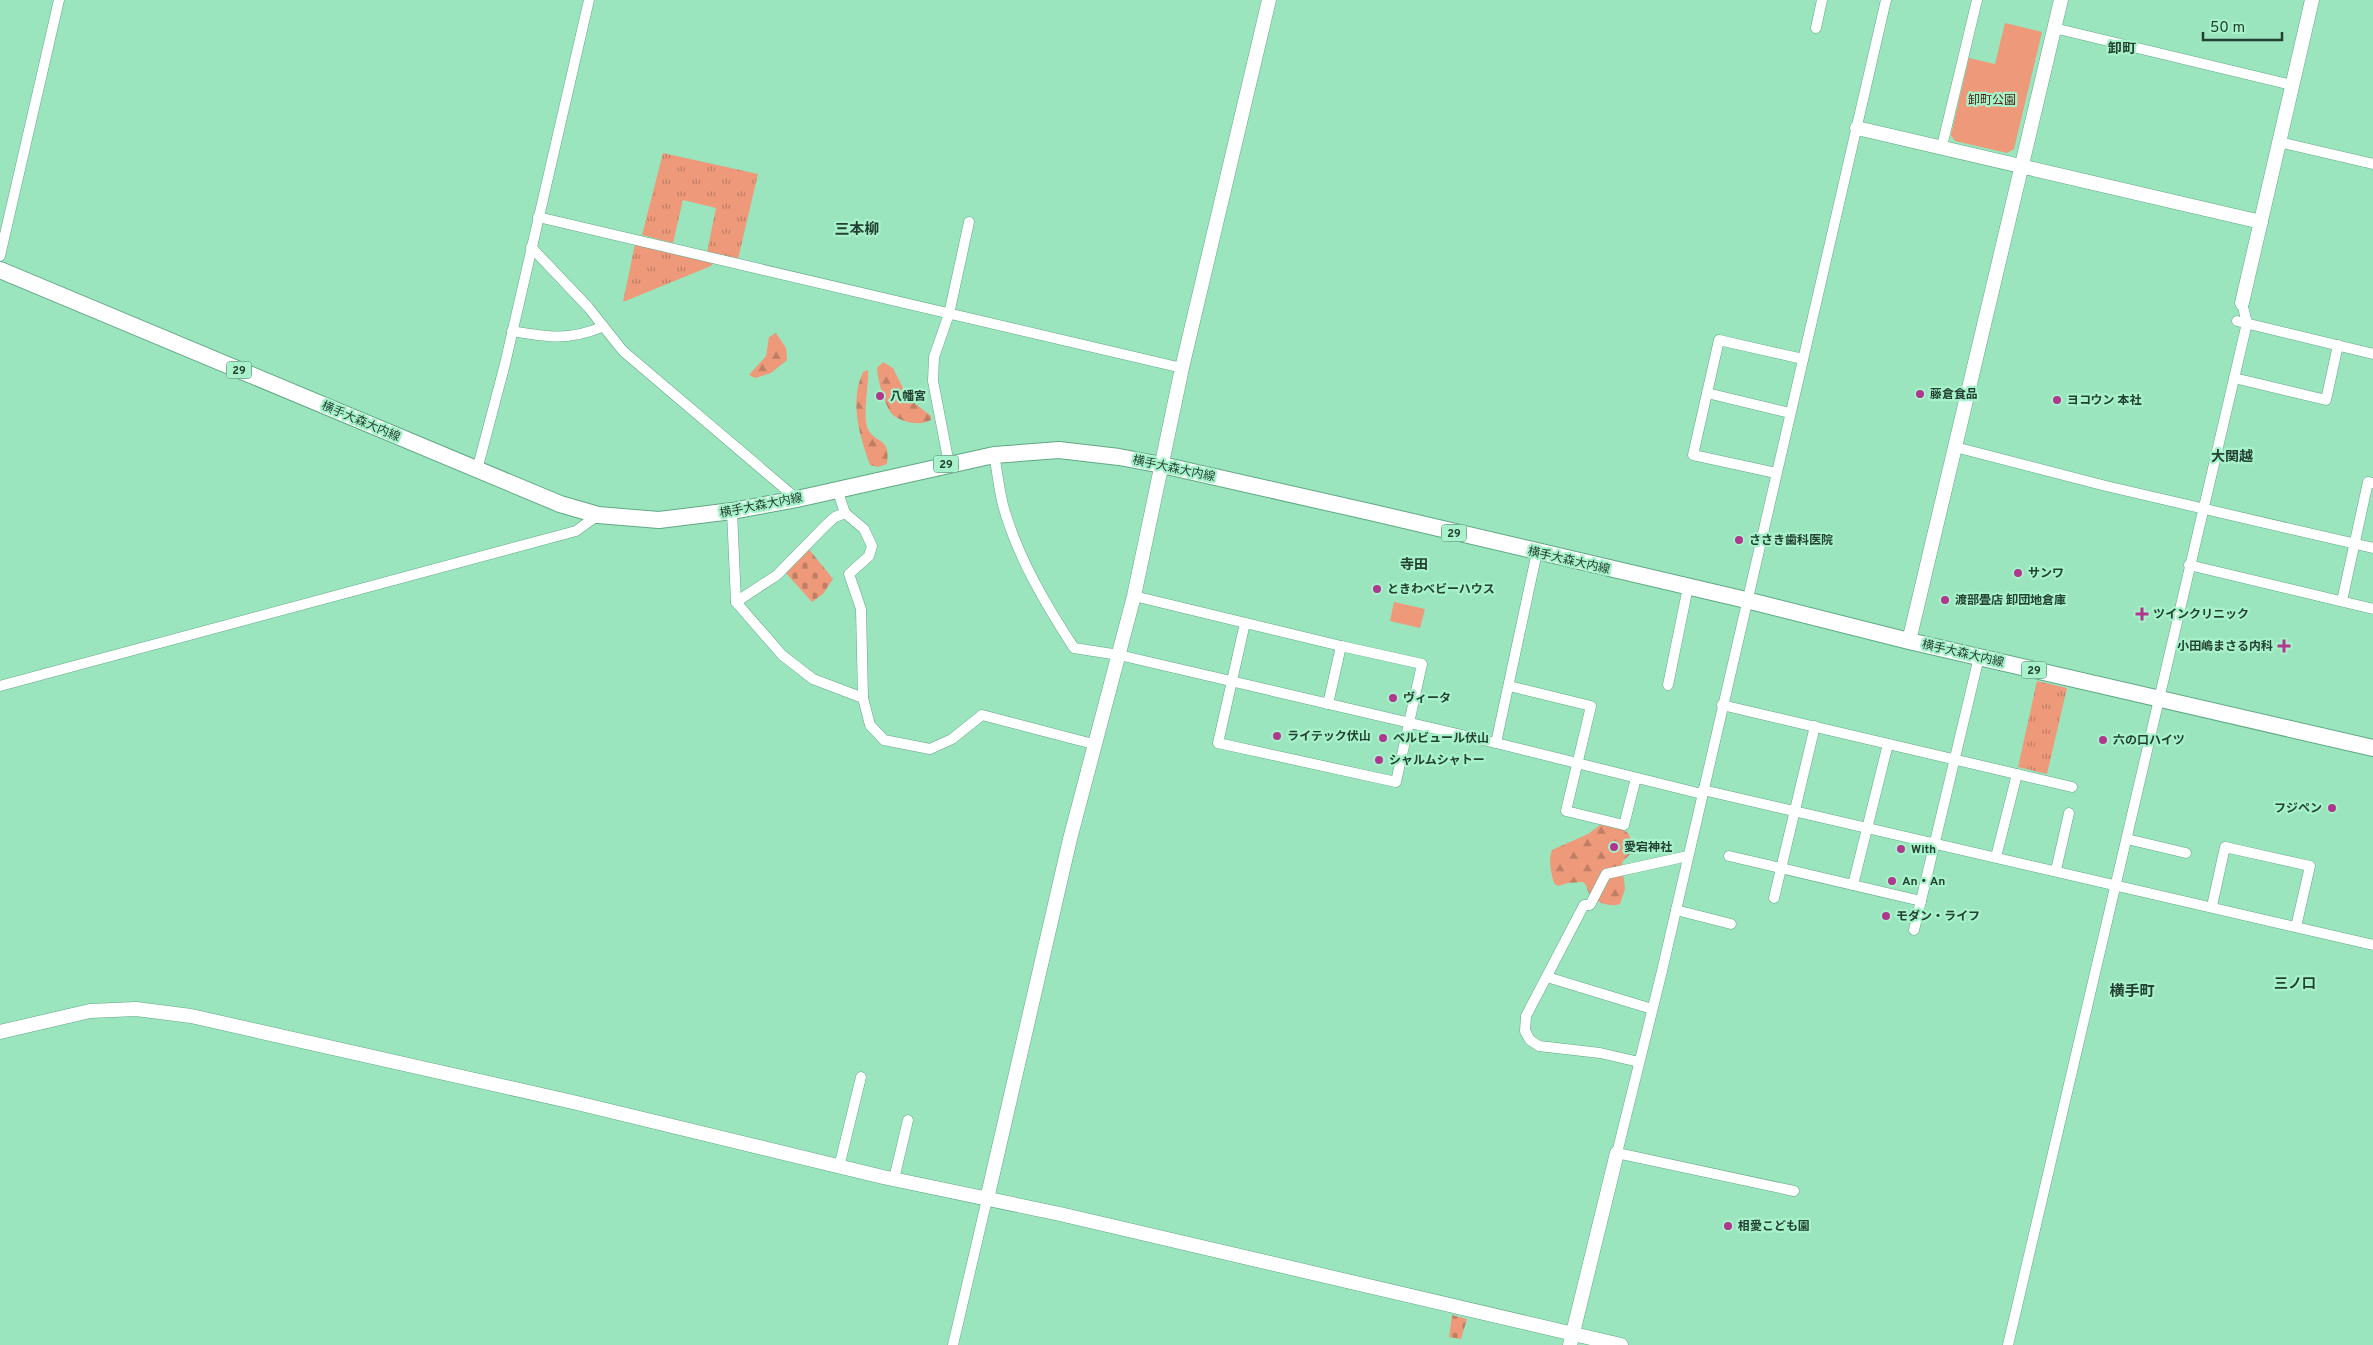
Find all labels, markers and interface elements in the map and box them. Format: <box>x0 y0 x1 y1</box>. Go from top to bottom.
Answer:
scale bar <box>2203 10 2282 42</box>
text: 50 m <box>2210 19 2245 38</box>
district label: 卸町 <box>2108 41 2136 58</box>
park label: 卸町公園 <box>1968 93 2016 109</box>
district label: 三本柳 <box>834 221 880 240</box>
road number: 29 <box>226 362 252 378</box>
place label: 藤倉食品 <box>1930 387 1978 403</box>
marker: 藤倉食品 <box>1914 388 1926 400</box>
place label: 八幡宮 <box>890 389 926 405</box>
marker: 八幡宮 <box>874 390 886 402</box>
place label: ヨコウン 本社 <box>2067 393 2142 409</box>
marker: ヨコウン 本社 <box>2051 394 2063 406</box>
street label: 横手大森大内線 <box>319 398 402 446</box>
district label: 大関越 <box>2211 448 2253 466</box>
street label: 横手大森大内線 <box>1131 452 1217 486</box>
road number: 29 <box>934 456 958 472</box>
street label: 横手大森大内線 <box>718 490 804 522</box>
road number: 29 <box>1442 524 1466 542</box>
place label: ささき歯科医院 <box>1749 533 1833 549</box>
marker: ささき歯科医院 <box>1733 534 1745 546</box>
street label: 横手大森大内線 <box>1526 544 1612 578</box>
district label: 寺田 <box>1400 557 1428 574</box>
place label: サンワ <box>2028 566 2064 582</box>
marker: サンワ <box>2012 567 2024 579</box>
place label: ときわベビーハウス <box>1387 582 1495 598</box>
marker: ときわベビーハウス <box>1371 583 1383 595</box>
place label: 渡部畳店 卸団地倉庫 <box>1955 593 2066 609</box>
marker: 渡部畳店 卸団地倉庫 <box>1939 594 1951 606</box>
marker: ツインクリニック <box>2135 607 2149 621</box>
place label: ツインクリニック <box>2153 607 2249 623</box>
street label: 横手大森大内線 <box>1920 637 2006 671</box>
place label: 小田嶋まさる内科 <box>2177 639 2273 655</box>
marker: 小田嶋まさる内科 <box>2277 639 2291 653</box>
road number: 29 <box>2022 662 2046 678</box>
place label: ヴィータ <box>1403 691 1451 707</box>
marker: ヴィータ <box>1387 692 1399 704</box>
place label: ライテック伏山 <box>1287 729 1371 745</box>
marker: ライテック伏山 <box>1271 730 1283 742</box>
place label: ベルビュール伏山 <box>1393 731 1489 747</box>
marker: ベルビュール伏山 <box>1377 732 1389 744</box>
place label: 六の口ハイツ <box>2113 733 2185 749</box>
marker: 六の口ハイツ <box>2097 734 2109 746</box>
place label: シャルムシャトー <box>1389 753 1485 769</box>
marker: シャルムシャトー <box>1373 754 1385 766</box>
place label: フジペン <box>2274 801 2322 817</box>
marker: フジペン <box>2326 802 2338 814</box>
place label: 愛宕神社 <box>1624 840 1672 856</box>
marker: 愛宕神社 <box>1608 841 1620 853</box>
place label: With <box>1911 842 1936 858</box>
marker: With <box>1895 843 1907 855</box>
place label: An・An <box>1902 874 1945 890</box>
marker: An・An <box>1886 875 1898 887</box>
place label: モダン・ライフ <box>1896 909 1980 925</box>
marker: モダン・ライフ <box>1880 910 1892 922</box>
district label: 三ノ口 <box>2274 976 2316 993</box>
district label: 横手町 <box>2109 982 2155 1002</box>
place label: 相愛こども園 <box>1738 1219 1810 1235</box>
marker: 相愛こども園 <box>1722 1220 1734 1232</box>

